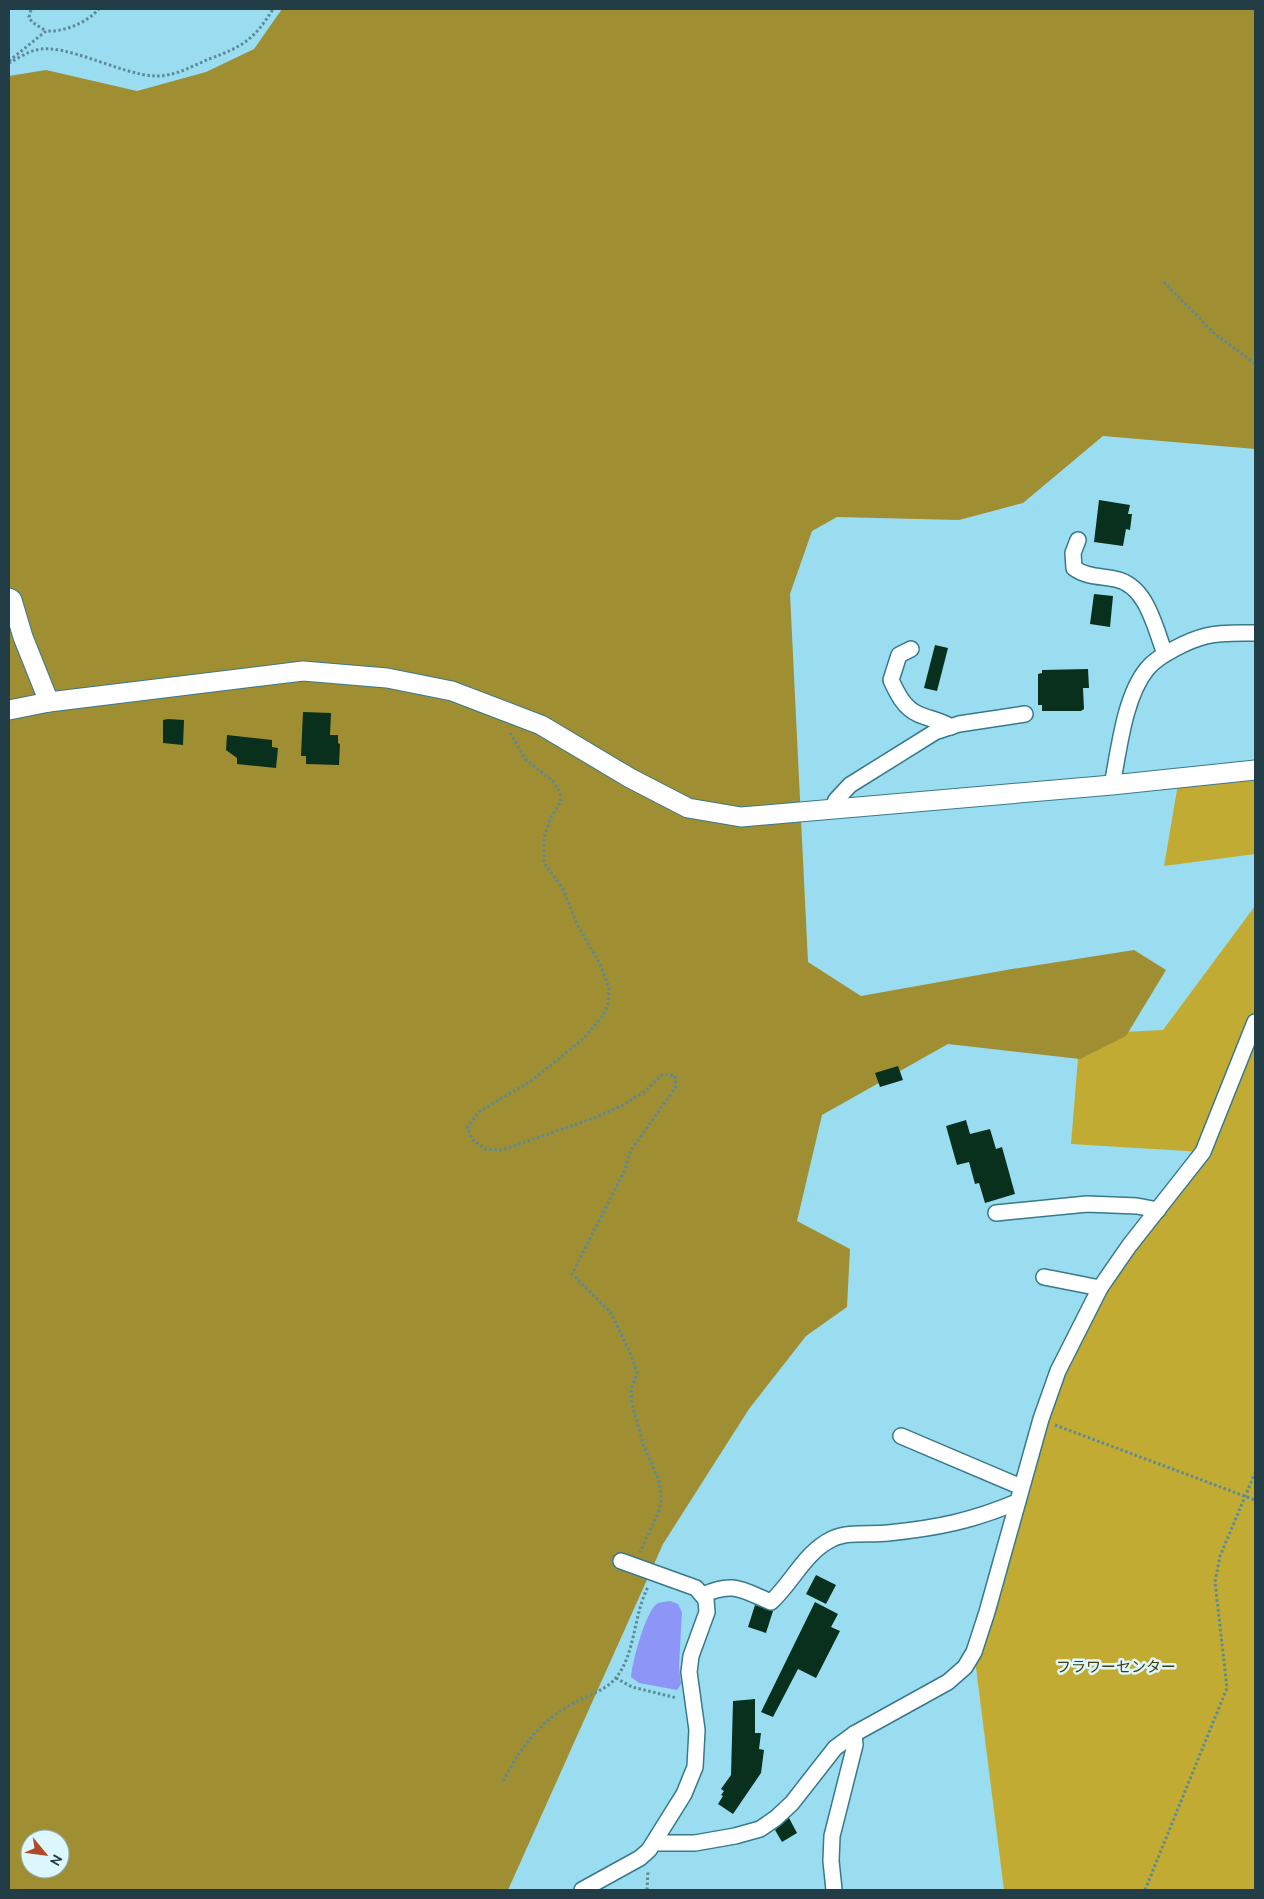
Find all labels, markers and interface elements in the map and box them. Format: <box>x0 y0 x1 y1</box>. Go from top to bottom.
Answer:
park label: フラワーセンター <box>1056 1658 1176 1675</box>
north arrow <box>20 1829 70 1879</box>
text: N <box>47 1852 66 1869</box>

